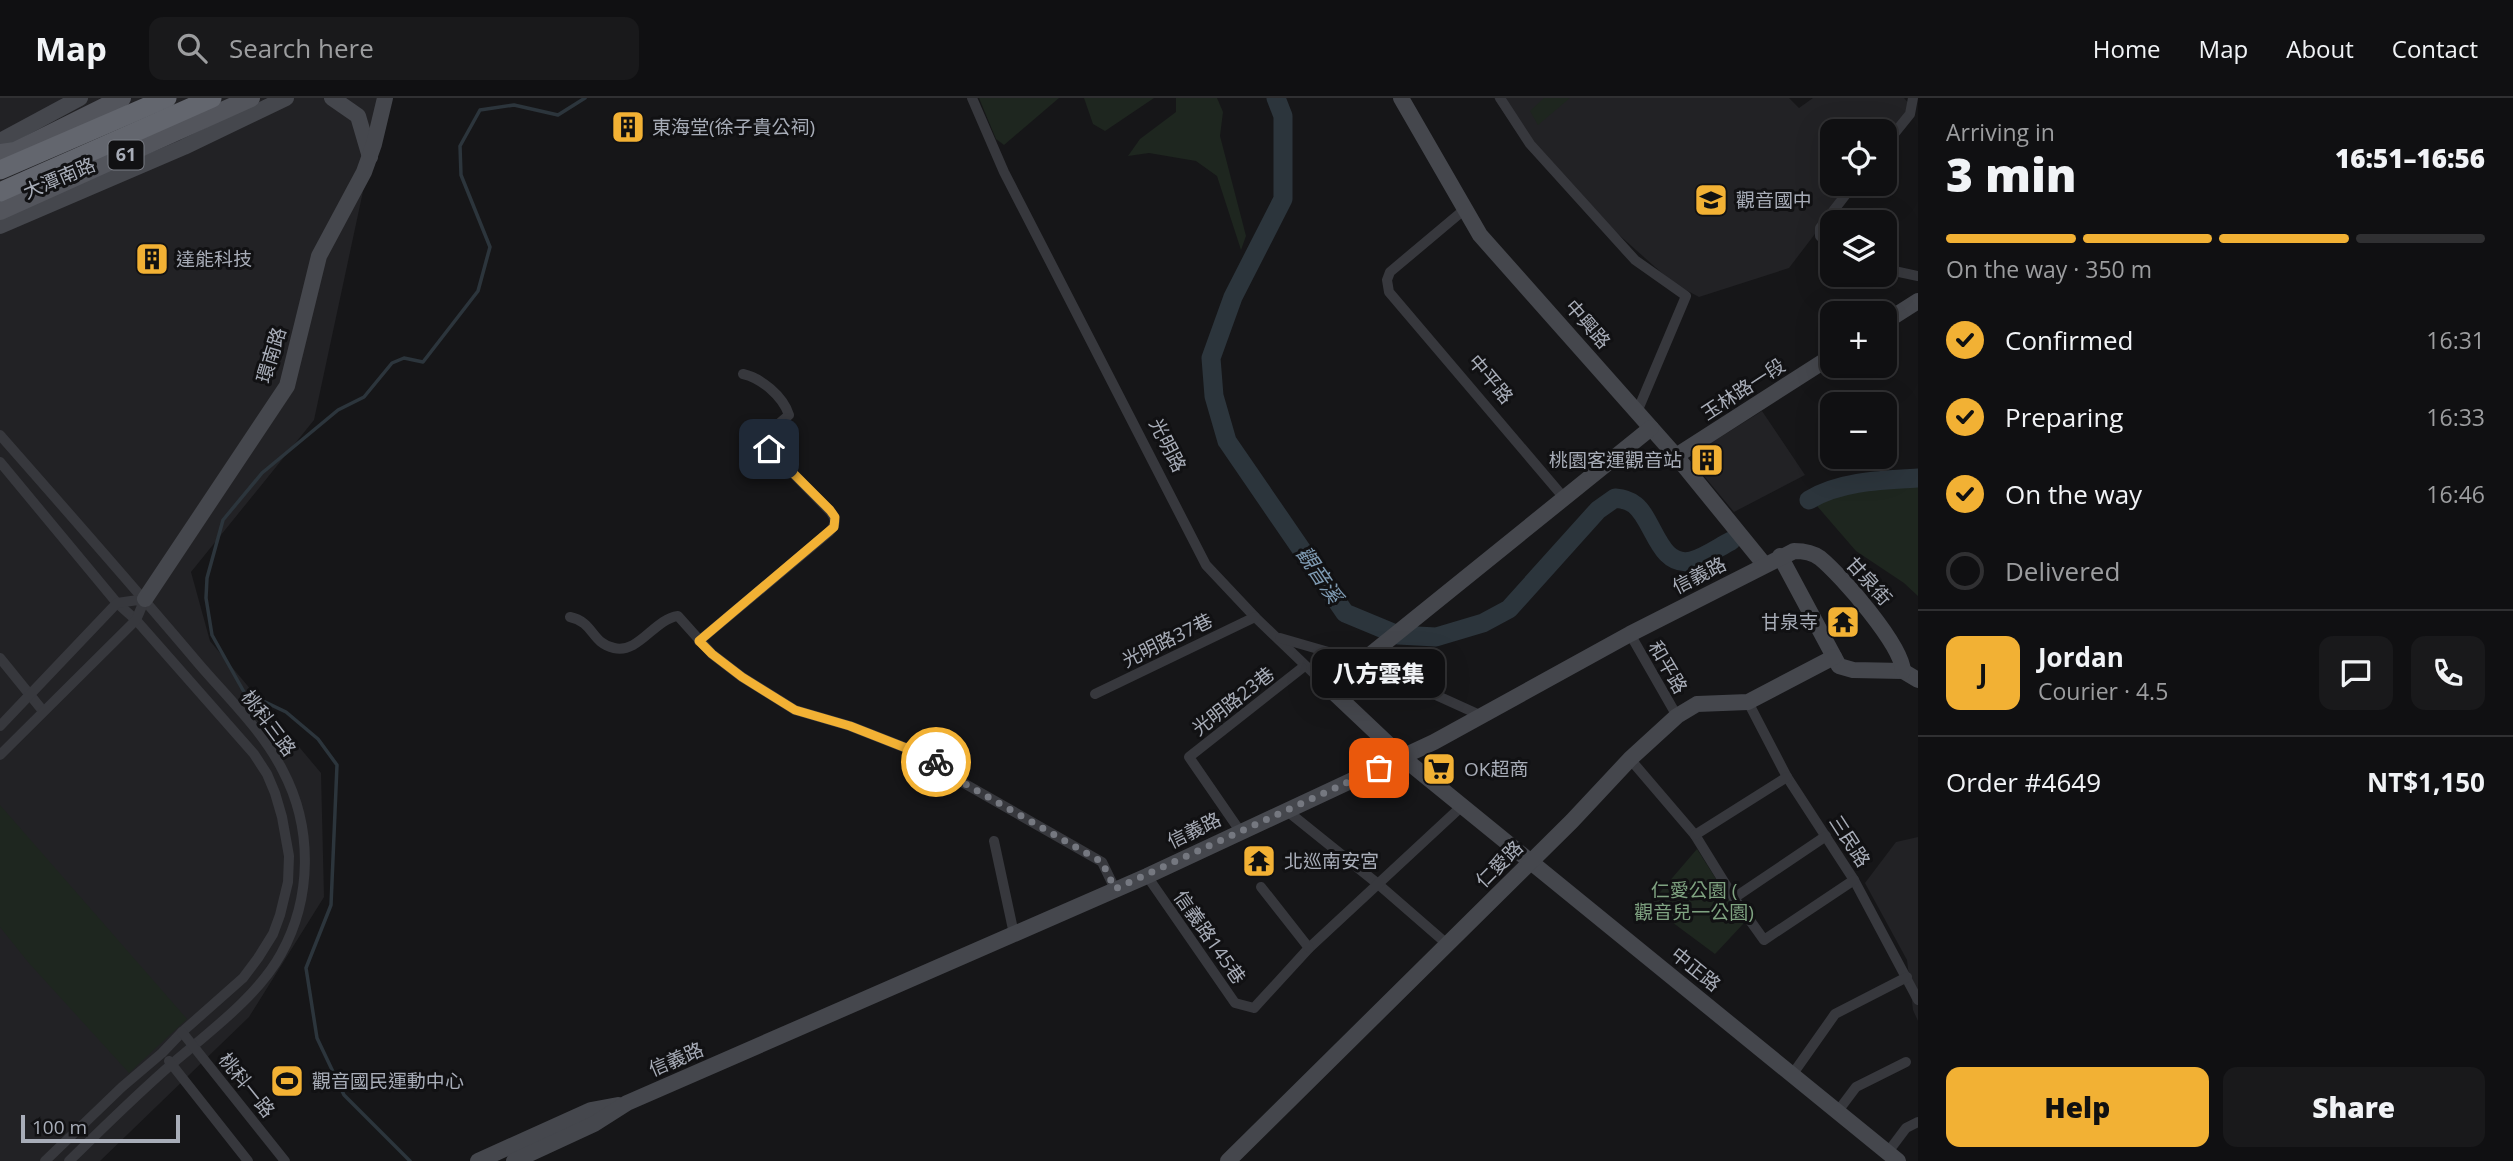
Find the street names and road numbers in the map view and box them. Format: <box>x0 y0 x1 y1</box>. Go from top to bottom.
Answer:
road number: 61 <box>108 140 144 170</box>
street label: 大潭南路 <box>19 151 99 205</box>
street label: 中興路 <box>1559 294 1617 354</box>
street label: 環南路 <box>250 324 292 386</box>
street label: 中平路 <box>1463 349 1519 409</box>
street label: 玉林路一段 <box>1696 352 1790 426</box>
street label: 光明路 <box>1143 414 1193 476</box>
street label: 信義路 <box>1668 550 1730 600</box>
street label: 甘泉街 <box>1840 551 1898 611</box>
street label: 光明路37巷 <box>1117 607 1217 673</box>
street label: 和平路 <box>1642 636 1694 698</box>
street label: 光明路23巷 <box>1186 661 1280 741</box>
street label: 桃科三路 <box>236 685 302 761</box>
street label: 信義路 <box>1163 806 1225 854</box>
street label: 三民路 <box>1824 810 1876 872</box>
street label: 仁愛路 <box>1470 835 1528 893</box>
street label: 信義路145巷 <box>1168 885 1252 989</box>
street label: 中正路 <box>1666 941 1726 997</box>
street label: 信義路 <box>645 1036 707 1082</box>
street label: 桃科一路 <box>213 1047 281 1123</box>

